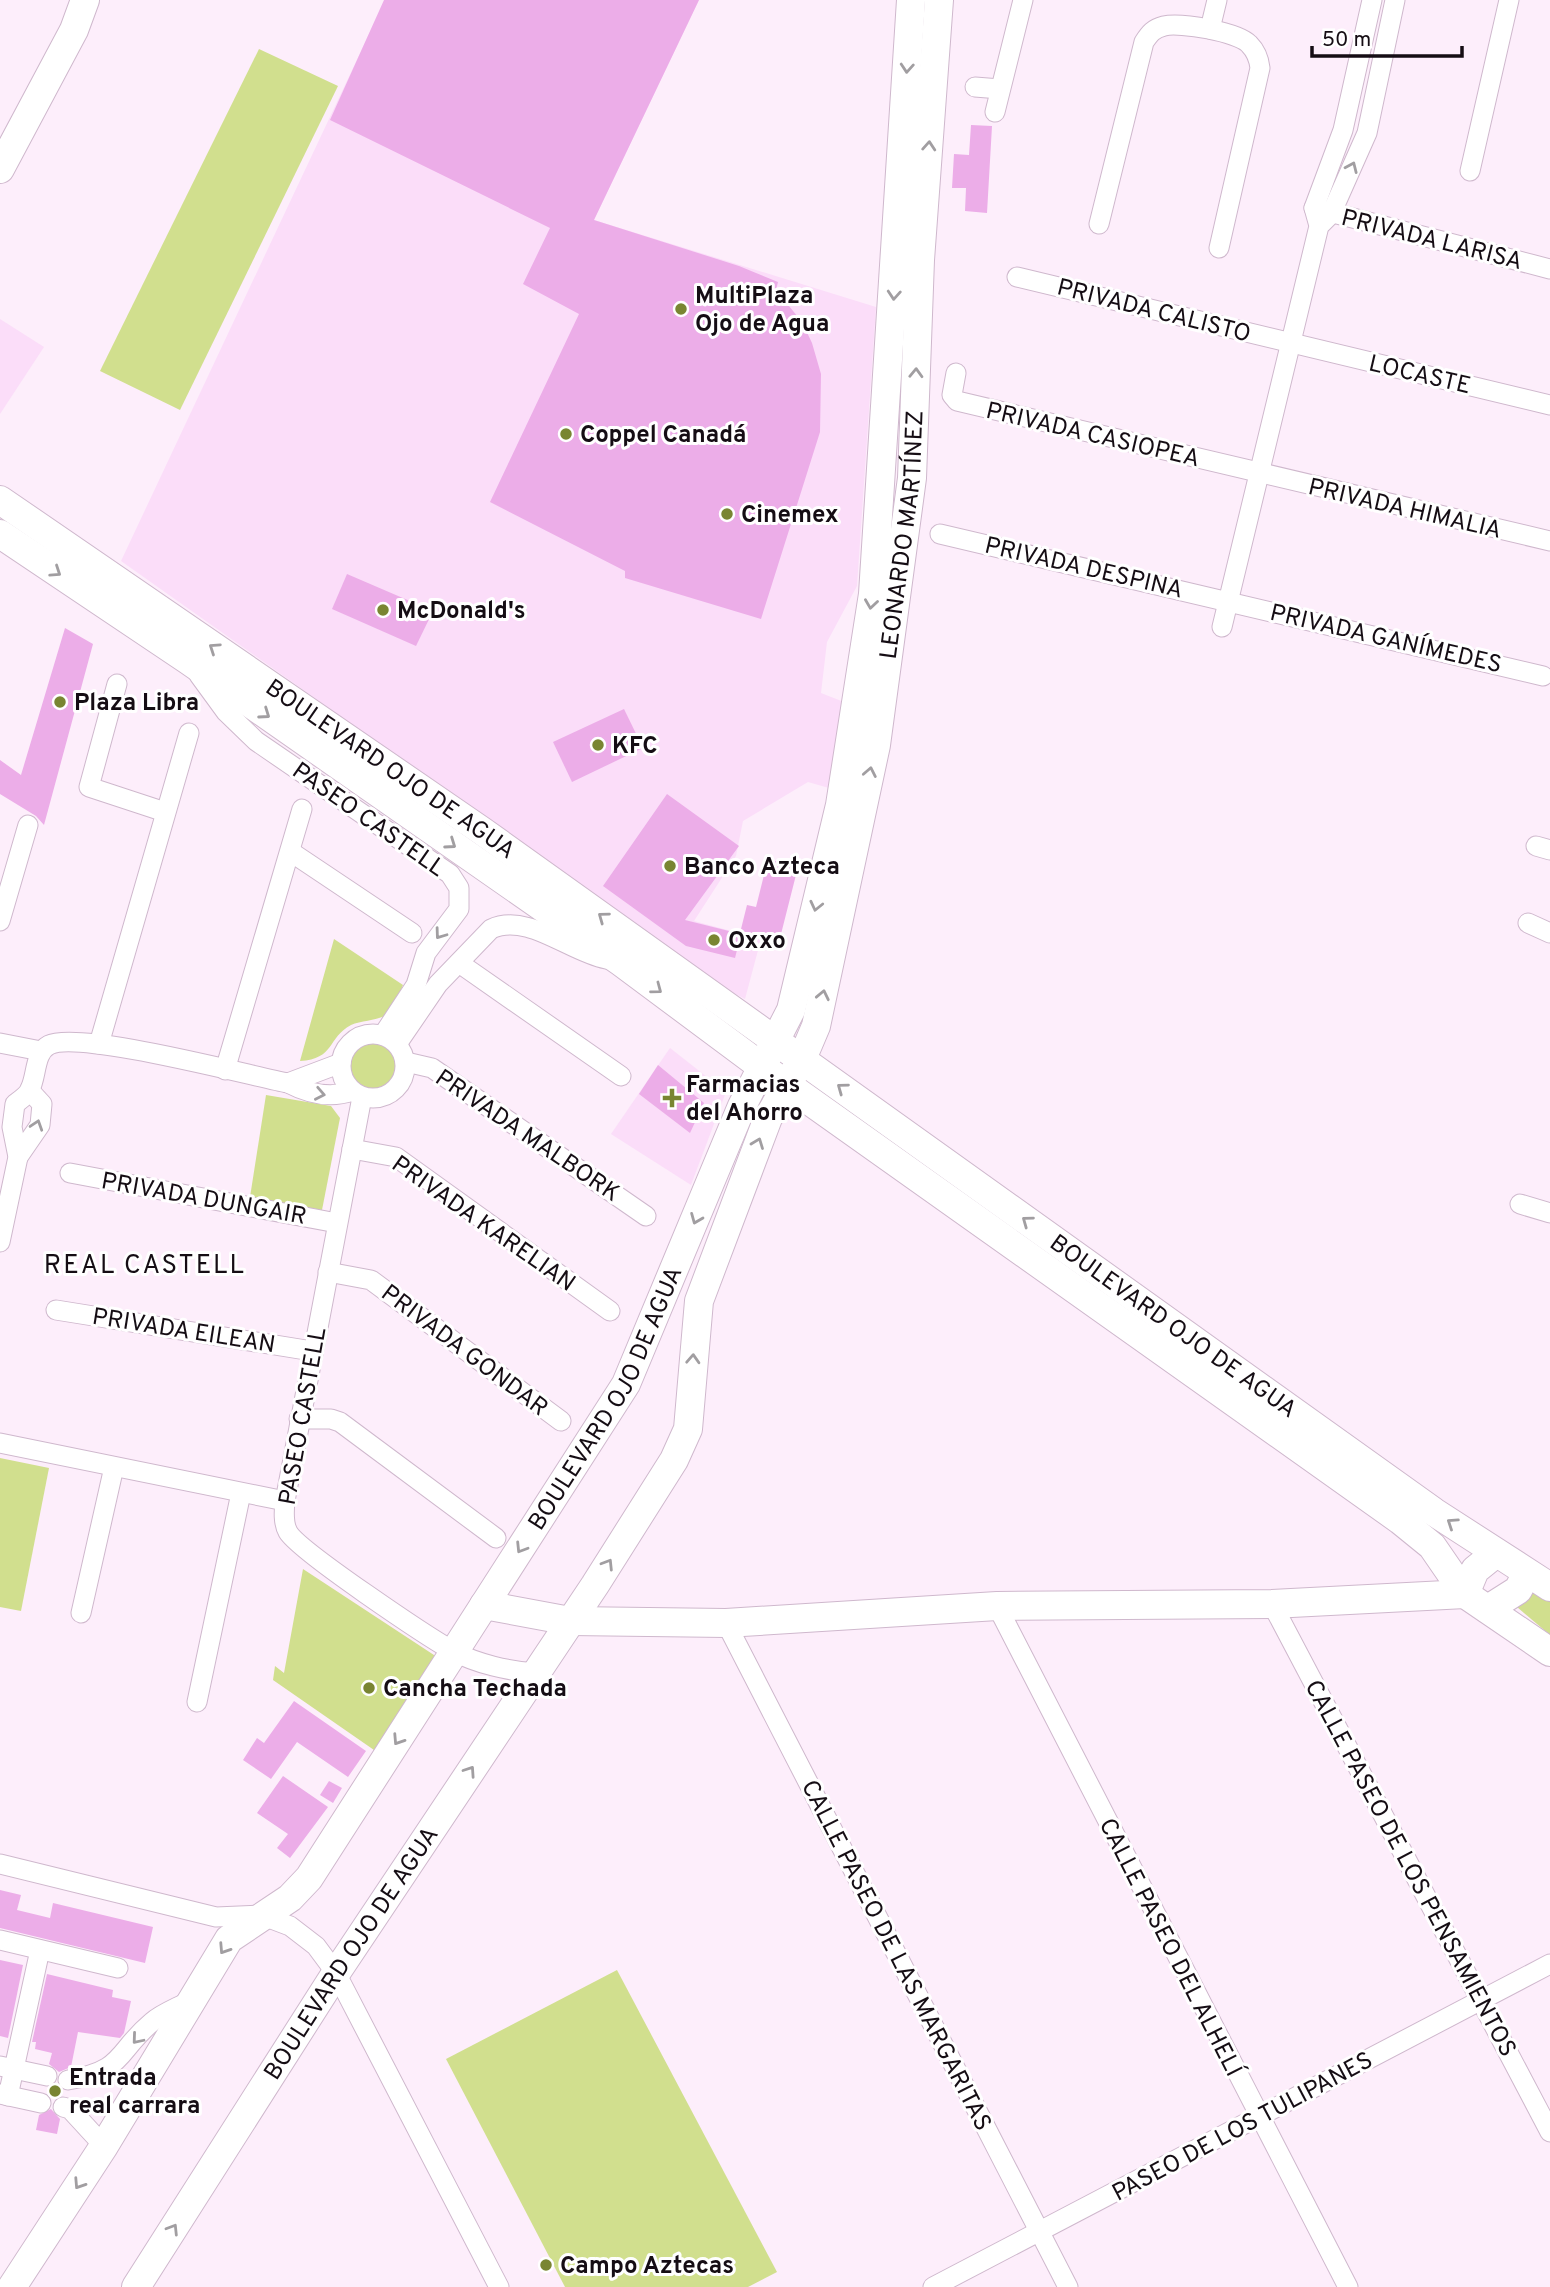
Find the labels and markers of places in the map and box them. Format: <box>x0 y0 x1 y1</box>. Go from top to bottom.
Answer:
place label: MultiPlaza Ojo de Agua <box>695 282 829 340</box>
marker: MultiPlaza Ojo de Agua <box>673 301 689 317</box>
place label: Coppel Canadá <box>580 421 746 451</box>
marker: Coppel Canadá <box>558 426 574 442</box>
place label: Cinemex <box>741 501 839 531</box>
marker: Cinemex <box>719 506 735 522</box>
place label: McDonald's <box>397 597 526 627</box>
marker: McDonald's <box>375 602 391 618</box>
place label: Plaza Libra <box>74 689 199 719</box>
marker: Plaza Libra <box>52 694 68 710</box>
place label: KFC <box>612 732 658 762</box>
marker: KFC <box>590 737 606 753</box>
place label: Banco Azteca <box>684 853 840 883</box>
marker: Banco Azteca <box>662 858 678 874</box>
place label: Oxxo <box>728 927 786 957</box>
marker: Oxxo <box>706 932 722 948</box>
place label: Farmacias del Ahorro <box>686 1071 803 1129</box>
marker: Farmacias del Ahorro <box>664 1090 680 1106</box>
place label: Cancha Techada <box>383 1675 567 1705</box>
marker: Cancha Techada <box>361 1680 377 1696</box>
place label: Entrada real carrara <box>69 2064 200 2122</box>
marker: Entrada real carrara <box>47 2083 63 2099</box>
place label: Campo Aztecas <box>560 2252 734 2282</box>
marker: Campo Aztecas <box>538 2257 554 2273</box>

